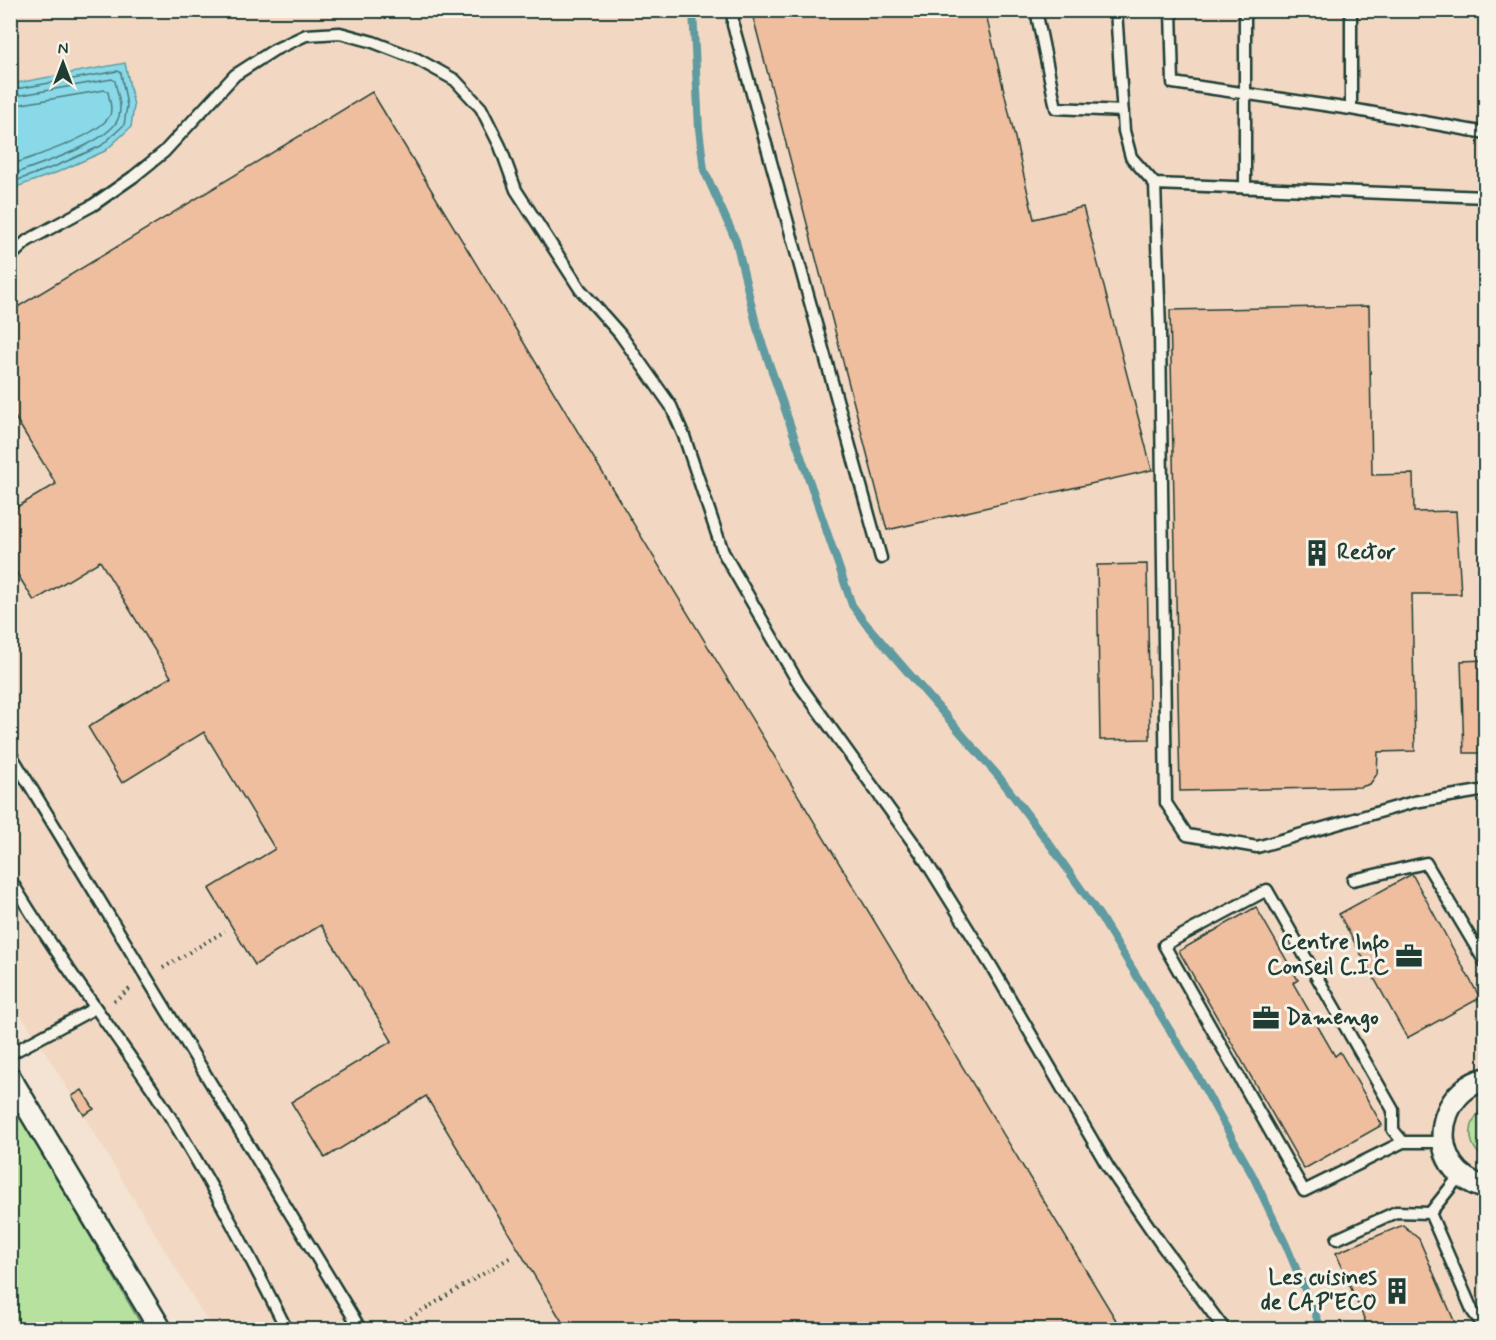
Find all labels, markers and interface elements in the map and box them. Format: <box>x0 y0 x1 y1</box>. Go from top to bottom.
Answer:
north arrow <box>33 33 93 93</box>
text: N <box>58 39 68 60</box>
building icon: Rector <box>1302 538 1332 568</box>
place label: Rector <box>1337 539 1396 567</box>
place label: Centre Info Conseil C.I.C <box>1267 929 1389 982</box>
office icon: Centre Info Conseil C.I.C <box>1394 941 1424 971</box>
office icon: Damengo <box>1251 1003 1281 1033</box>
place label: Damengo <box>1286 1004 1379 1033</box>
place label: Les cuisines de CAP'ECO <box>1261 1264 1377 1317</box>
building icon: Les cuisines de CAP'ECO <box>1382 1276 1412 1306</box>

